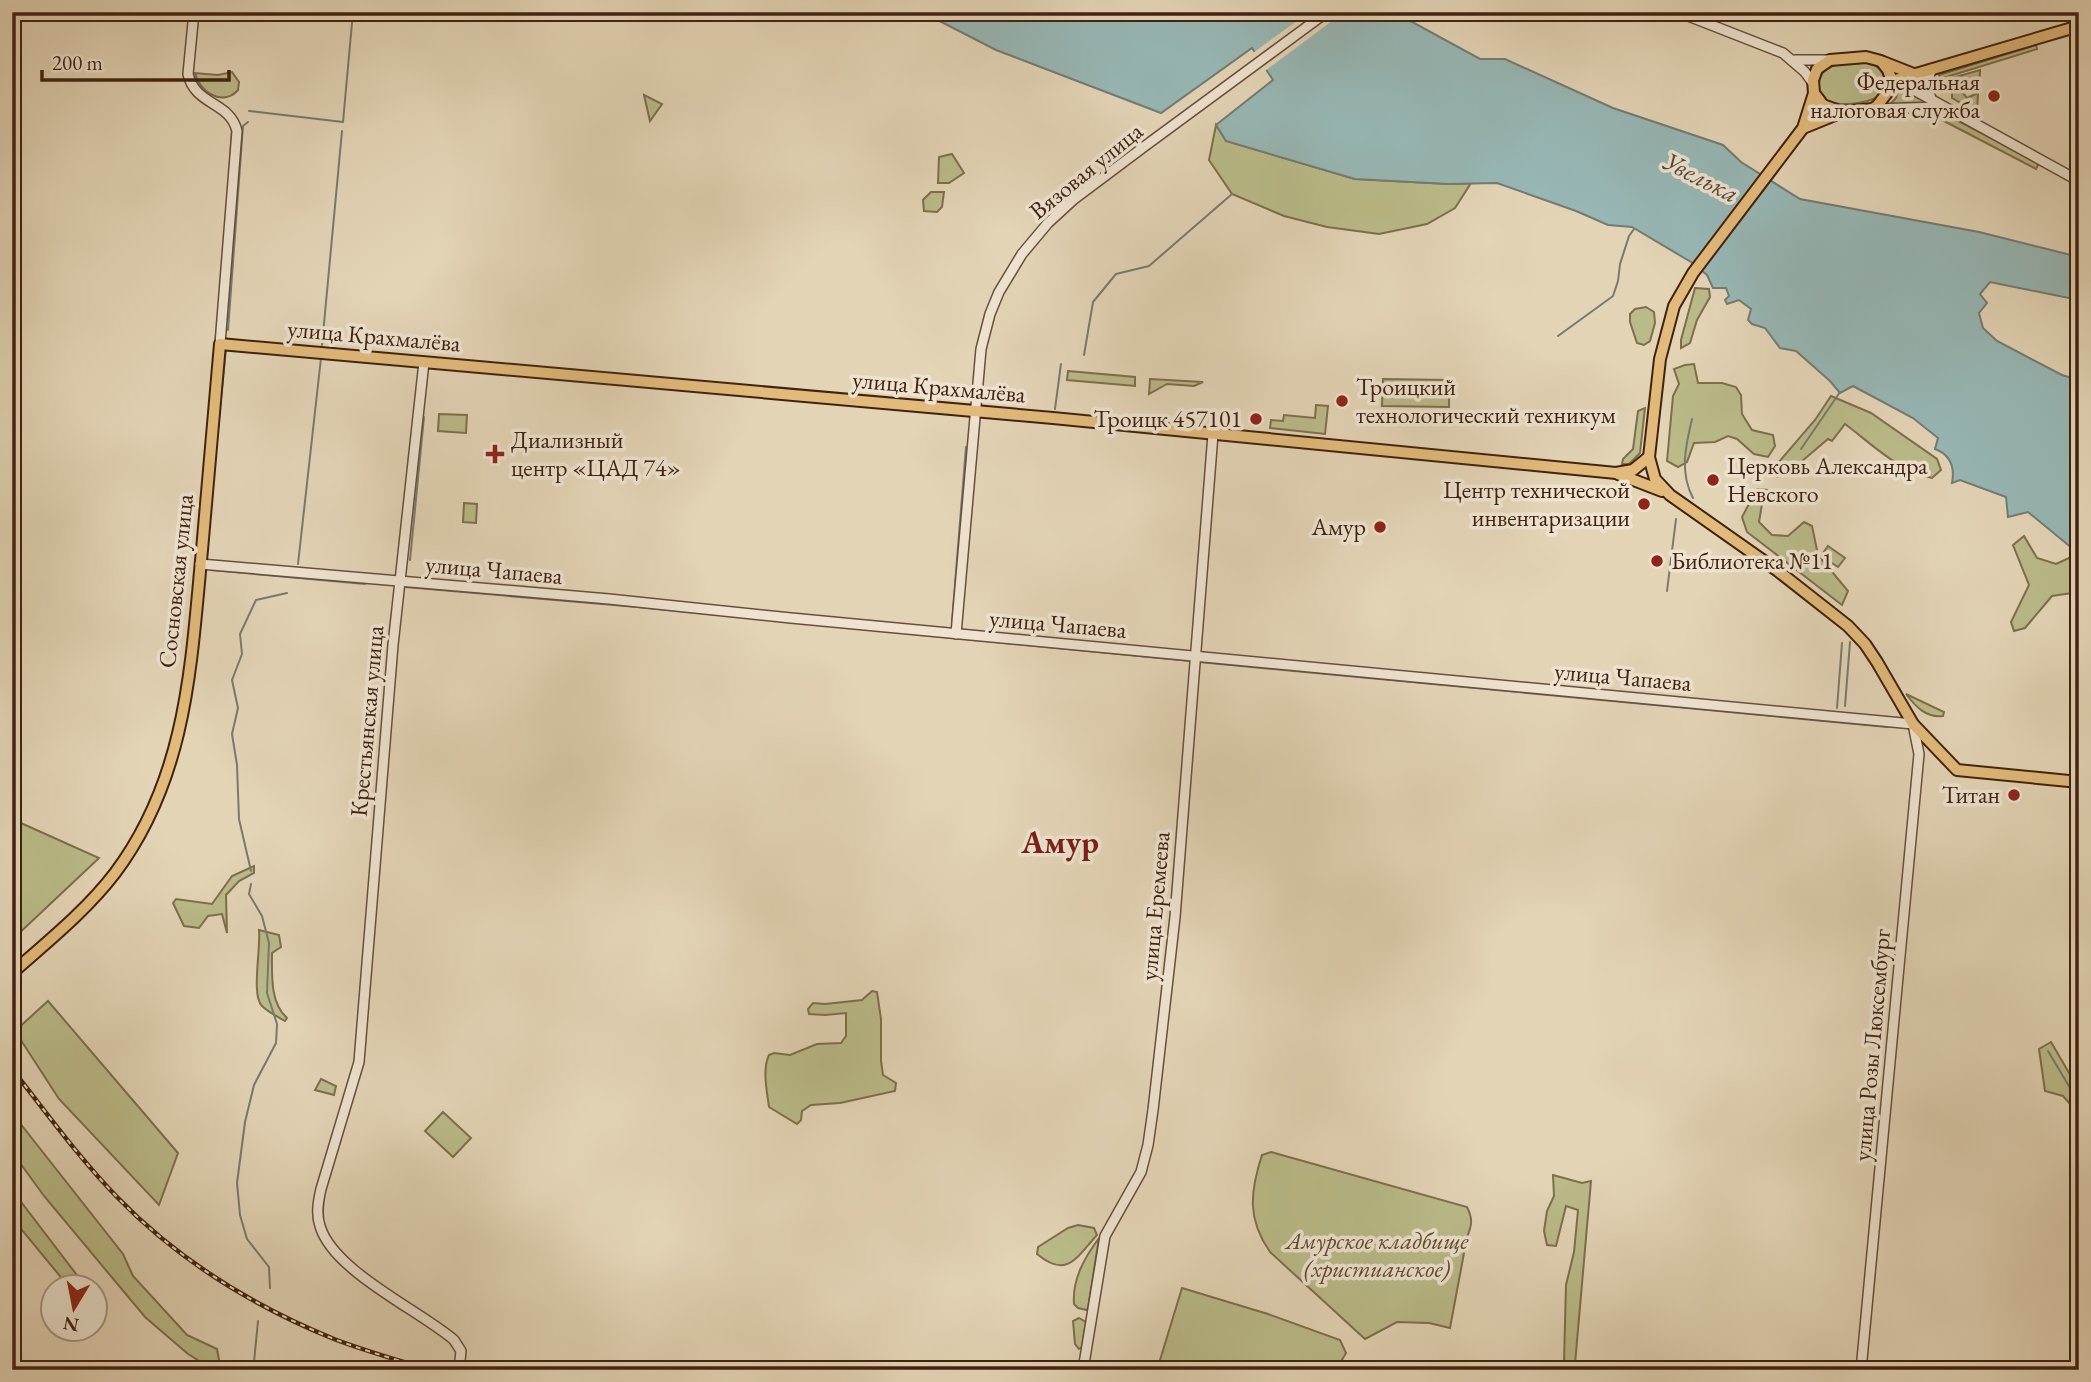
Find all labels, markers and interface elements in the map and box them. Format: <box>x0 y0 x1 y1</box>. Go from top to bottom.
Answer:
scale bar <box>42 38 229 82</box>
text: 200 m <box>52 49 103 76</box>
place label: Федеральная налоговая служба <box>1810 66 1980 125</box>
marker: Федеральная налоговая служба <box>1986 88 2002 104</box>
street label: Вязовая улица <box>1023 115 1149 226</box>
water label: Увелька <box>1657 144 1745 210</box>
street label: улица Крахмалёва <box>286 312 462 359</box>
street label: улица Крахмалёва <box>851 363 1027 410</box>
place label: Троицкий технологический техникум <box>1356 371 1616 430</box>
marker: Троицкий технологический техникум <box>1334 393 1350 409</box>
place label: Троицк 457101 <box>1094 403 1242 434</box>
marker: Троицк 457101 <box>1248 411 1264 427</box>
place label: Диализный центр «ЦАД 74» <box>511 424 681 483</box>
marker: Диализный центр «ЦАД 74» <box>485 444 505 464</box>
place label: Церковь Александра Невского <box>1727 450 1928 509</box>
marker: Церковь Александра Невского <box>1705 472 1721 488</box>
place label: Центр технической инвентаризации <box>1443 474 1630 533</box>
street label: Сосновская улица <box>151 492 200 669</box>
marker: Центр технической инвентаризации <box>1636 496 1652 512</box>
place label: Амур <box>1310 511 1366 542</box>
marker: Амур <box>1372 519 1388 535</box>
place label: Библиотека №11 <box>1671 545 1833 576</box>
street label: улица Чапаева <box>424 548 564 591</box>
marker: Библиотека №11 <box>1649 553 1665 569</box>
street label: улица Чапаева <box>988 602 1128 645</box>
street label: Крестьянская улица <box>343 624 390 818</box>
street label: улица Чапаева <box>1553 655 1693 698</box>
place label: Титан <box>1942 779 2000 810</box>
marker: Титан <box>2006 787 2022 803</box>
district label: Амур <box>1020 821 1099 863</box>
street label: улица Еремеева <box>1133 830 1176 982</box>
street label: улица Розы Люксембург <box>1846 927 1897 1162</box>
park label: Амурское кладбище (христианское) <box>1284 1225 1469 1284</box>
north arrow <box>38 1274 108 1344</box>
text: N <box>61 1310 81 1338</box>

